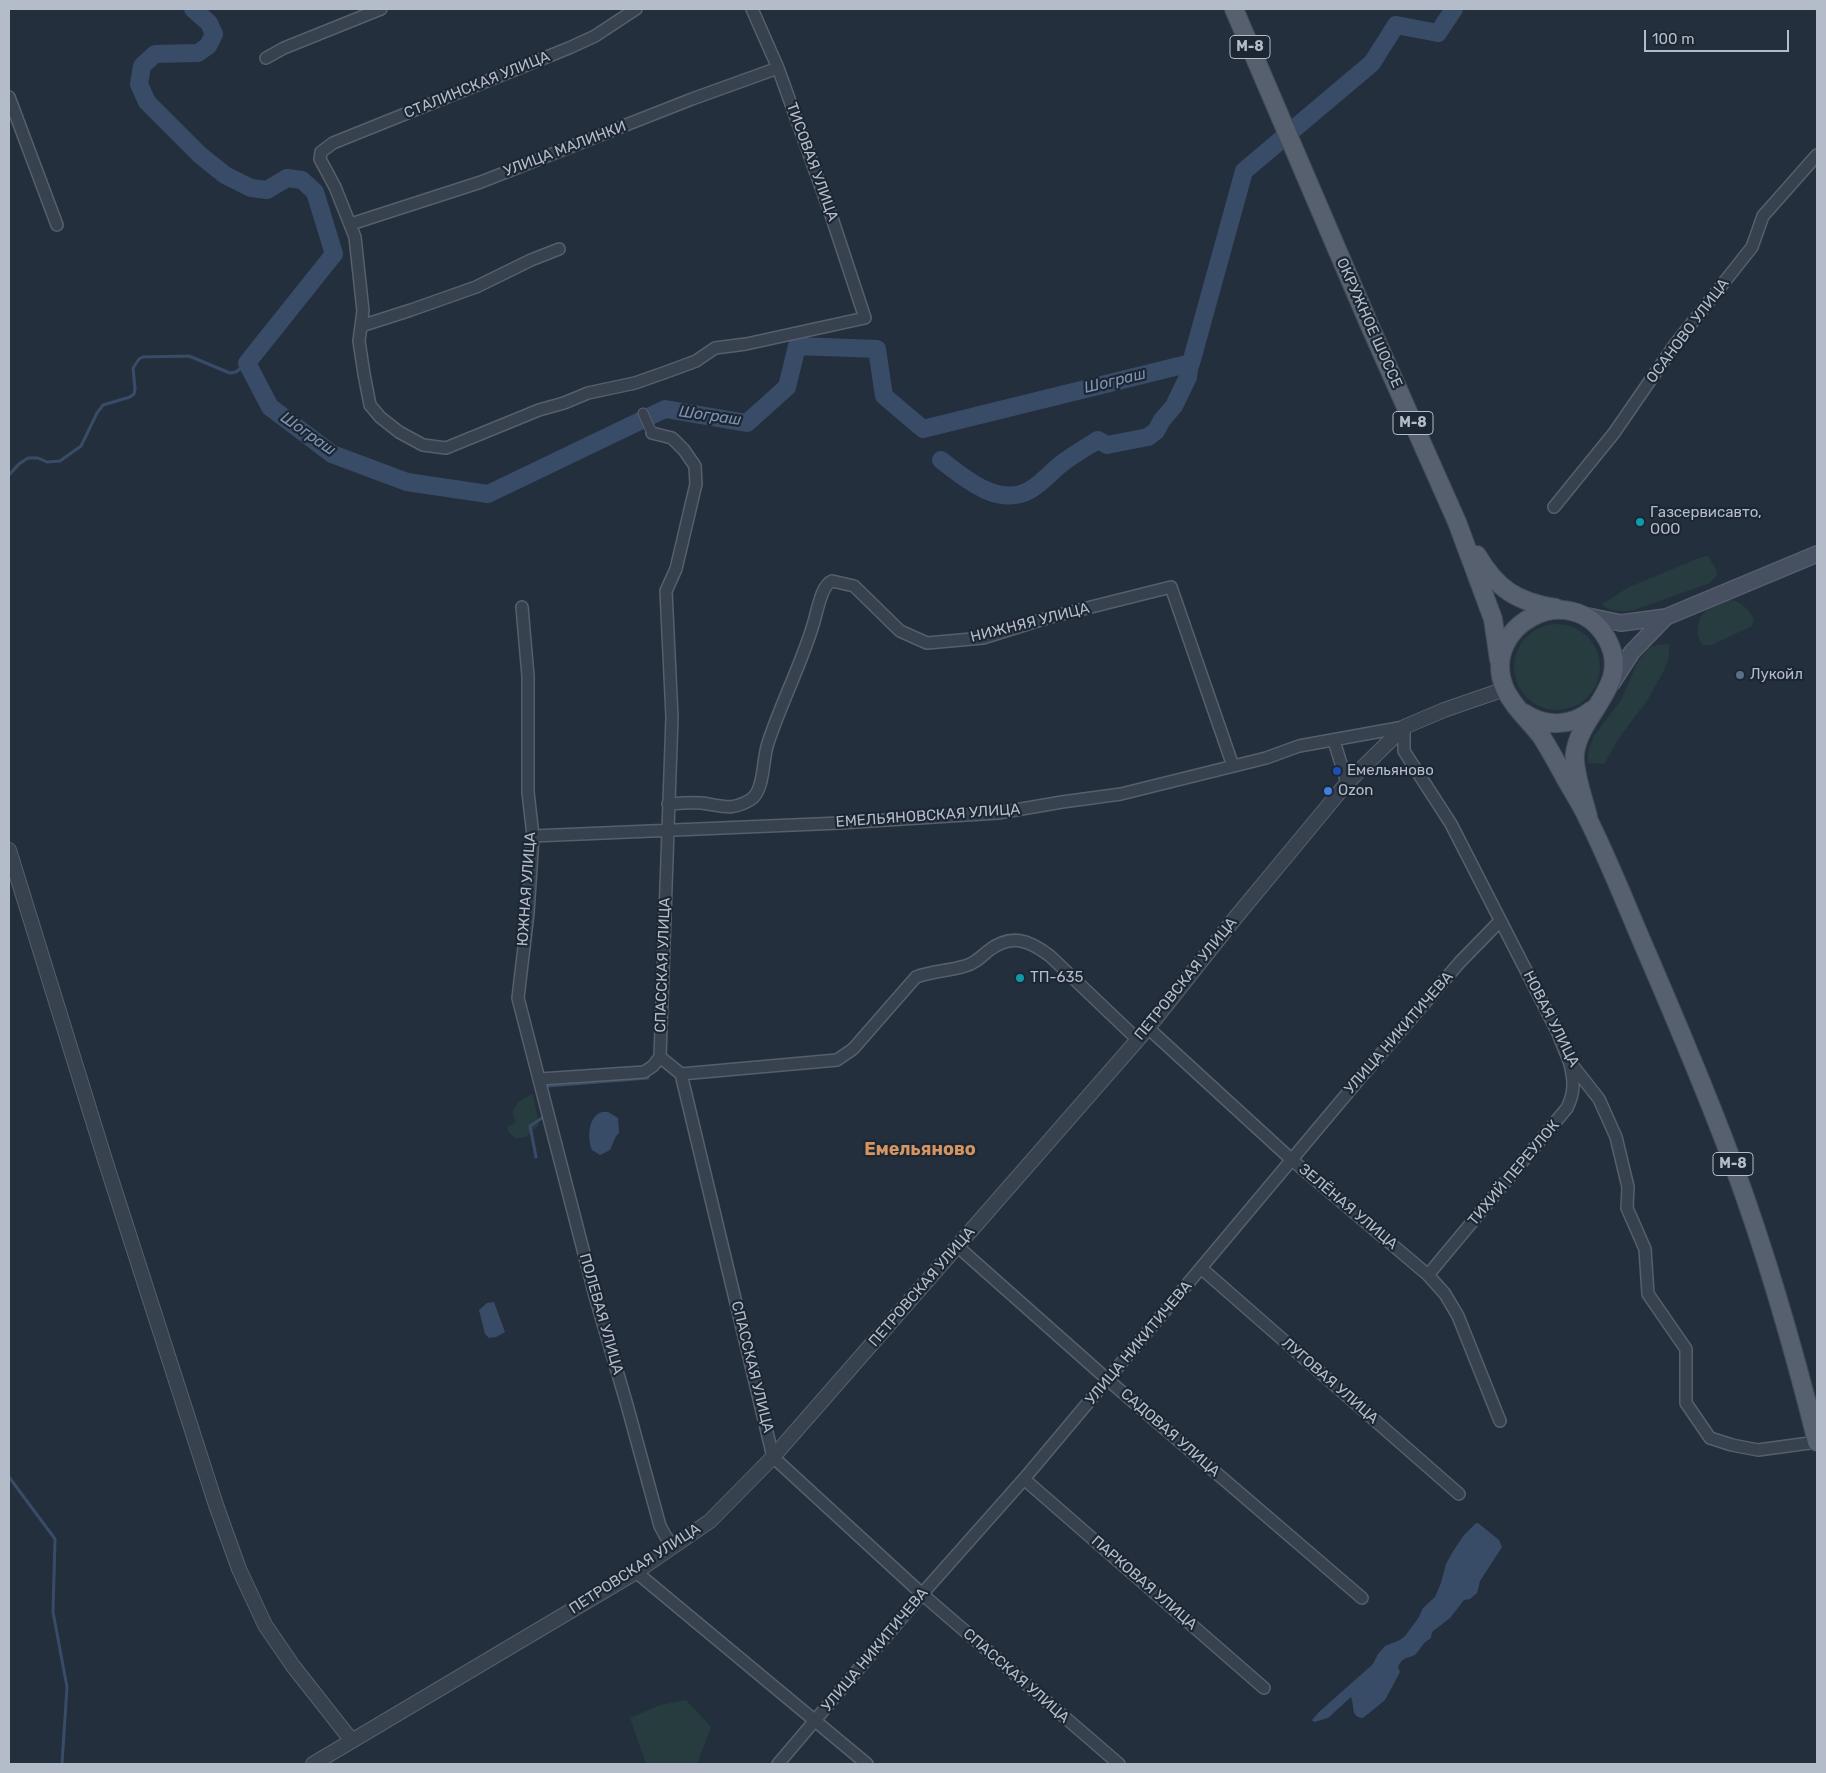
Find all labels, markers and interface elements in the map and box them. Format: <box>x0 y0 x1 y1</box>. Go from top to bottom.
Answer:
scale bar <box>1646 20 1791 52</box>
text: 100 m <box>1652 30 1694 48</box>
road number: М-8 <box>1230 36 1270 58</box>
street label: СТАЛИНСКАЯ УЛИЦА <box>402 48 552 122</box>
street label: ТИСОВАЯ УЛИЦА <box>782 100 842 224</box>
street label: УЛИЦА МАЛИНКИ <box>501 117 629 181</box>
street label: ОКРУЖНОЕ ШОССЕ <box>1332 255 1406 391</box>
street label: ОСАНОВО УЛИЦА <box>1643 275 1733 387</box>
water label: Шограш <box>1082 364 1148 398</box>
water label: Шограш <box>678 402 742 430</box>
water label: Шограш <box>277 408 339 460</box>
road number: М-8 <box>1393 412 1433 434</box>
place label: Газсервисавто, ООО <box>1650 504 1762 539</box>
marker: Газсервисавто, ООО <box>1634 516 1646 528</box>
street label: НИЖНЯЯ УЛИЦА <box>969 600 1091 646</box>
place label: Лукойл <box>1750 666 1803 684</box>
marker: Лукойл <box>1734 669 1746 681</box>
place label: Емельяново <box>1347 762 1434 780</box>
marker: Емельяново <box>1331 765 1343 777</box>
place label: Ozon <box>1338 782 1373 800</box>
marker: Ozon <box>1322 785 1334 797</box>
street label: ЕМЕЛЬЯНОВСКАЯ УЛИЦА <box>835 801 1021 831</box>
street label: ЮЖНАЯ УЛИЦА <box>514 831 540 947</box>
street label: СПАССКАЯ УЛИЦА <box>652 897 674 1033</box>
street label: ПЕТРОВСКАЯ УЛИЦА <box>1131 914 1241 1044</box>
street label: УЛИЦА НИКИТИЧЕВА <box>1341 968 1457 1098</box>
street label: НОВАЯ УЛИЦА <box>1519 968 1583 1070</box>
place label: ТП-635 <box>1030 969 1084 987</box>
marker: ТП-635 <box>1014 972 1026 984</box>
street label: ТИХИЙ ПЕРЕУЛОК <box>1465 1116 1563 1230</box>
district label: Емельяново <box>864 1139 976 1161</box>
road number: М-8 <box>1713 1152 1753 1176</box>
street label: ЗЕЛЁНАЯ УЛИЦА <box>1295 1160 1401 1254</box>
street label: ПЕТРОВСКАЯ УЛИЦА <box>865 1223 979 1351</box>
street label: ПОЛЕВАЯ УЛИЦА <box>575 1251 627 1377</box>
street label: УЛИЦА НИКИТИЧЕВА <box>1082 1277 1196 1409</box>
street label: СПАССКАЯ УЛИЦА <box>727 1299 777 1435</box>
street label: ЛУГОВАЯ УЛИЦА <box>1278 1334 1382 1428</box>
street label: САДОВАЯ УЛИЦА <box>1117 1385 1223 1481</box>
street label: ПЕТРОВСКАЯ УЛИЦА <box>566 1520 704 1618</box>
street label: ПАРКОВАЯ УЛИЦА <box>1087 1532 1201 1634</box>
street label: УЛИЦА НИКИТИЧЕВА <box>818 1584 932 1716</box>
street label: СПАССКАЯ УЛИЦА <box>959 1625 1073 1727</box>

